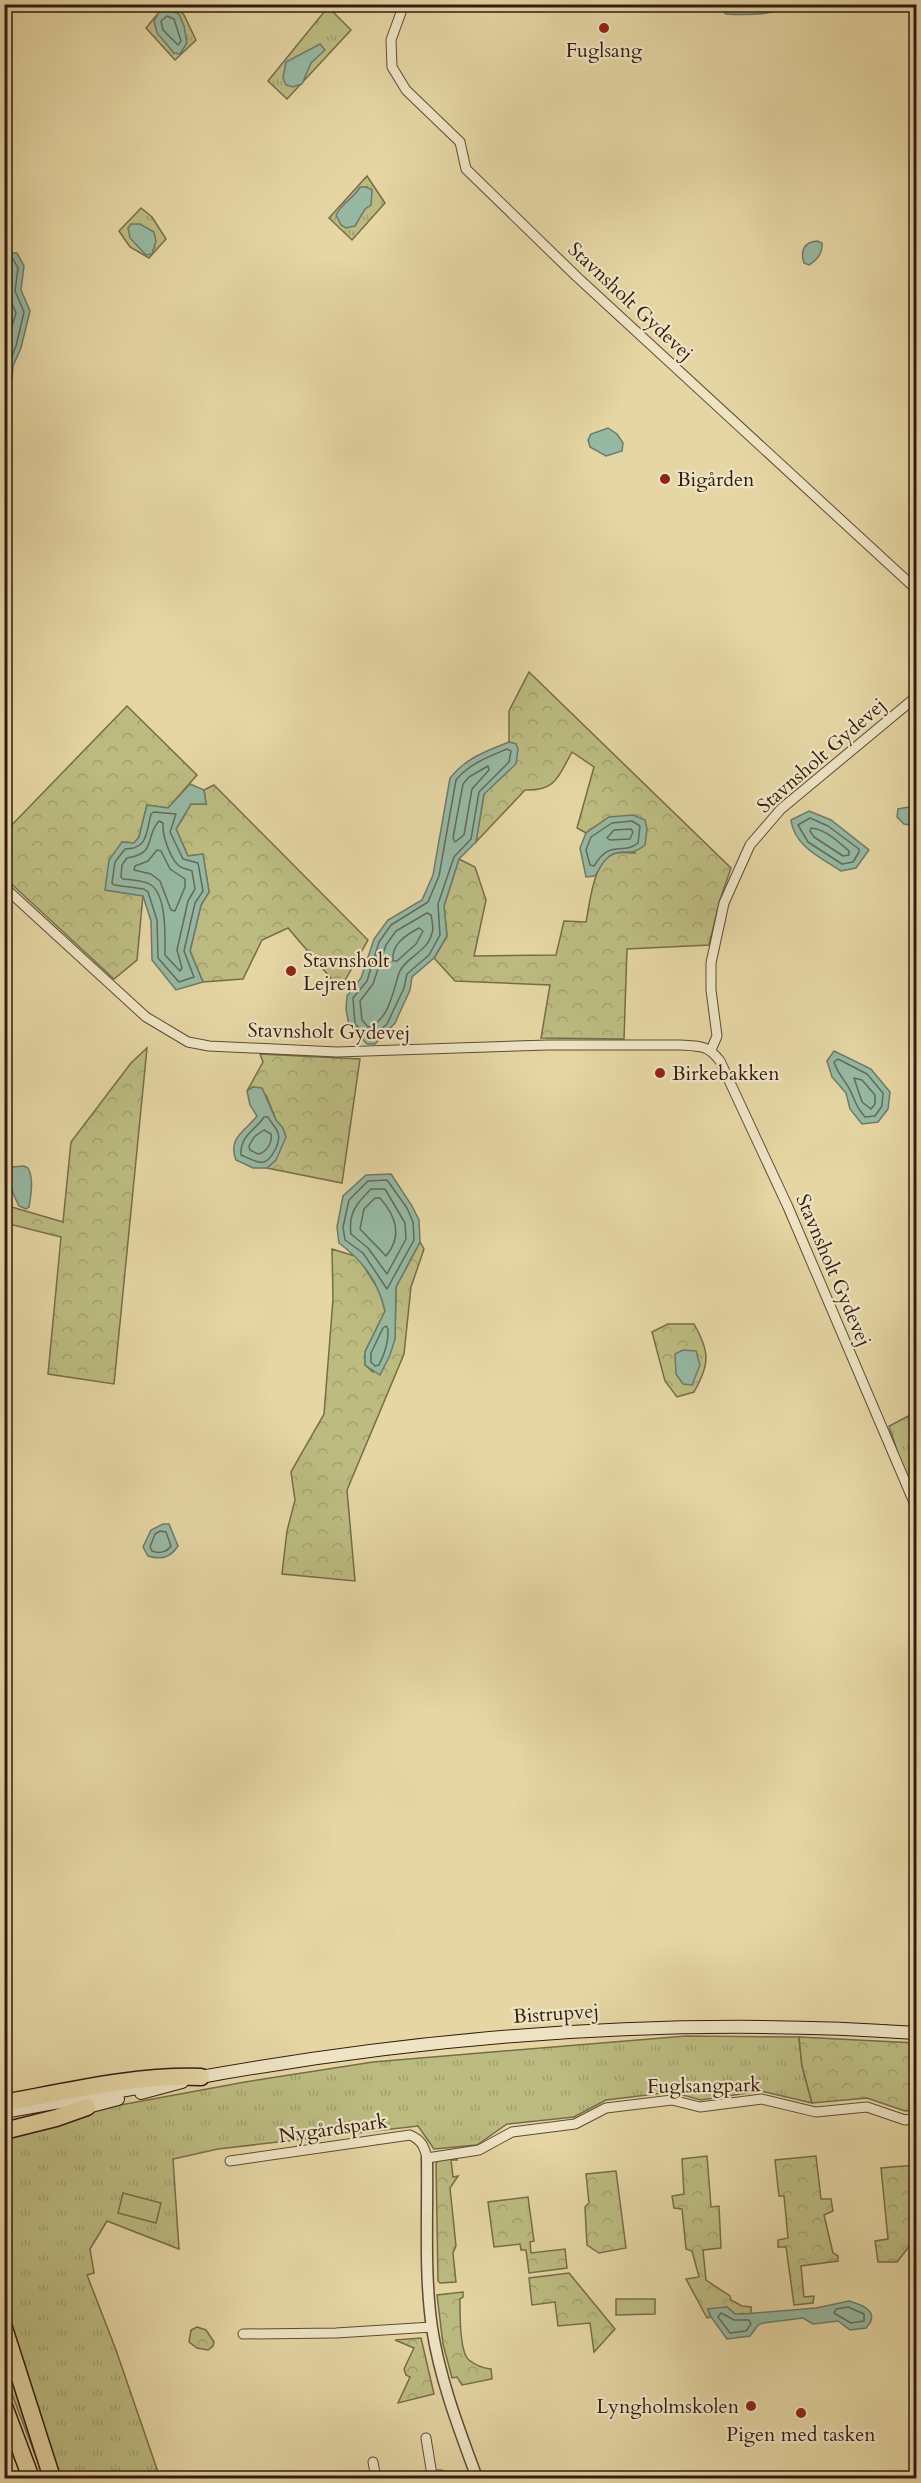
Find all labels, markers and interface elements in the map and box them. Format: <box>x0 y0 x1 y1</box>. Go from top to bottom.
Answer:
marker: Fuglsang <box>597 21 611 35</box>
place label: Fuglsang <box>566 37 643 64</box>
street label: Stavnsholt Gydevej <box>562 236 699 367</box>
place label: Bigården <box>677 466 755 493</box>
marker: Bigården <box>658 472 672 486</box>
street label: Stavnsholt Gydevej <box>751 692 892 819</box>
place label: Stavnsholt Lejren <box>303 947 390 997</box>
marker: Stavnsholt Lejren <box>284 964 298 978</box>
street label: Stavnsholt Gydevej <box>247 1017 411 1046</box>
place label: Birkebakken <box>672 1060 780 1087</box>
marker: Birkebakken <box>653 1066 667 1080</box>
street label: Stavnsholt Gydevej <box>789 1190 878 1350</box>
street label: Bistrupvej <box>512 1997 600 2030</box>
street label: Fuglsangpark <box>647 2071 761 2100</box>
street label: Nygårdspark <box>277 2107 389 2149</box>
place label: Lyngholmskolen <box>596 2393 740 2420</box>
marker: Lyngholmskolen <box>744 2399 758 2413</box>
marker: Pigen med tasken <box>794 2406 808 2420</box>
place label: Pigen med tasken <box>726 2421 876 2448</box>

